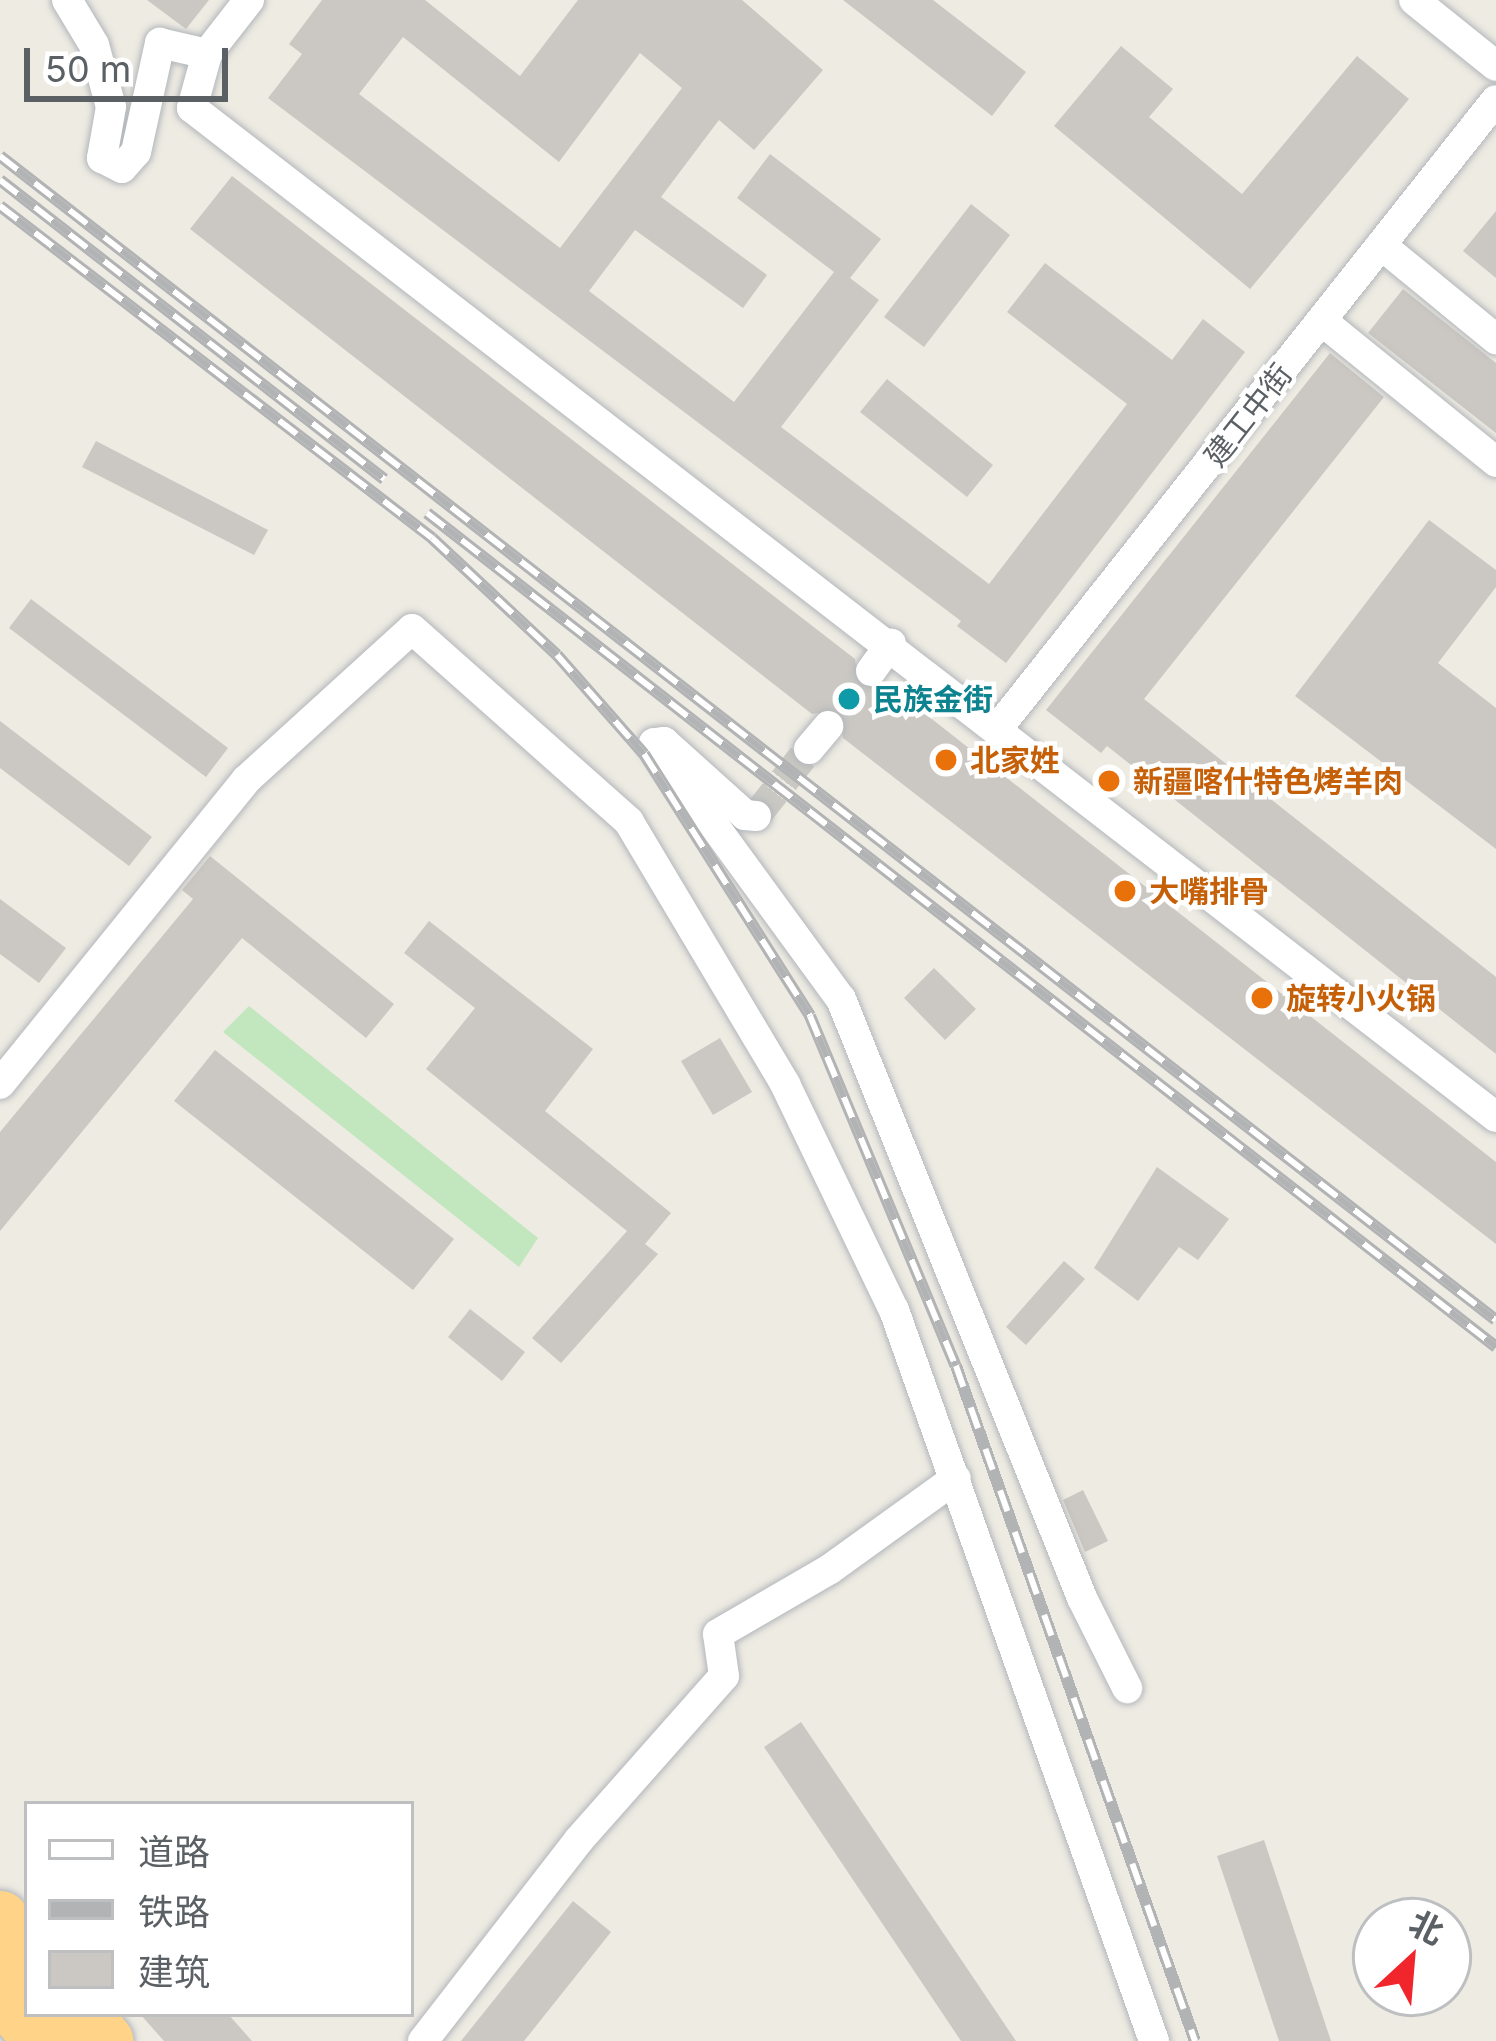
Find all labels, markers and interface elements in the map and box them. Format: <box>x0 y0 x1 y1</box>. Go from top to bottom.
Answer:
scale bar <box>30 24 234 98</box>
text: 50 m <box>45 47 131 91</box>
street label: 建工中街 <box>1197 357 1299 473</box>
place label: 民族金街 <box>873 681 993 717</box>
marker: 民族金街 <box>836 686 862 712</box>
place label: 北家姓 <box>970 742 1060 778</box>
marker: 北家姓 <box>933 747 959 773</box>
place label: 新疆喀什特色烤羊肉 <box>1133 763 1403 799</box>
marker: 新疆喀什特色烤羊肉 <box>1096 768 1122 794</box>
place label: 大嘴排骨 <box>1149 873 1269 909</box>
marker: 大嘴排骨 <box>1112 878 1138 904</box>
place label: 旋转小火锅 <box>1286 980 1436 1016</box>
marker: 旋转小火锅 <box>1249 985 1275 1011</box>
legend <box>24 1801 414 2017</box>
text: 道路 <box>138 1830 210 1874</box>
text: 铁路 <box>138 1890 210 1934</box>
north arrow <box>1352 1897 1472 2017</box>
text: 北 <box>1403 1902 1450 1953</box>
text: 建筑 <box>138 1950 210 1994</box>

